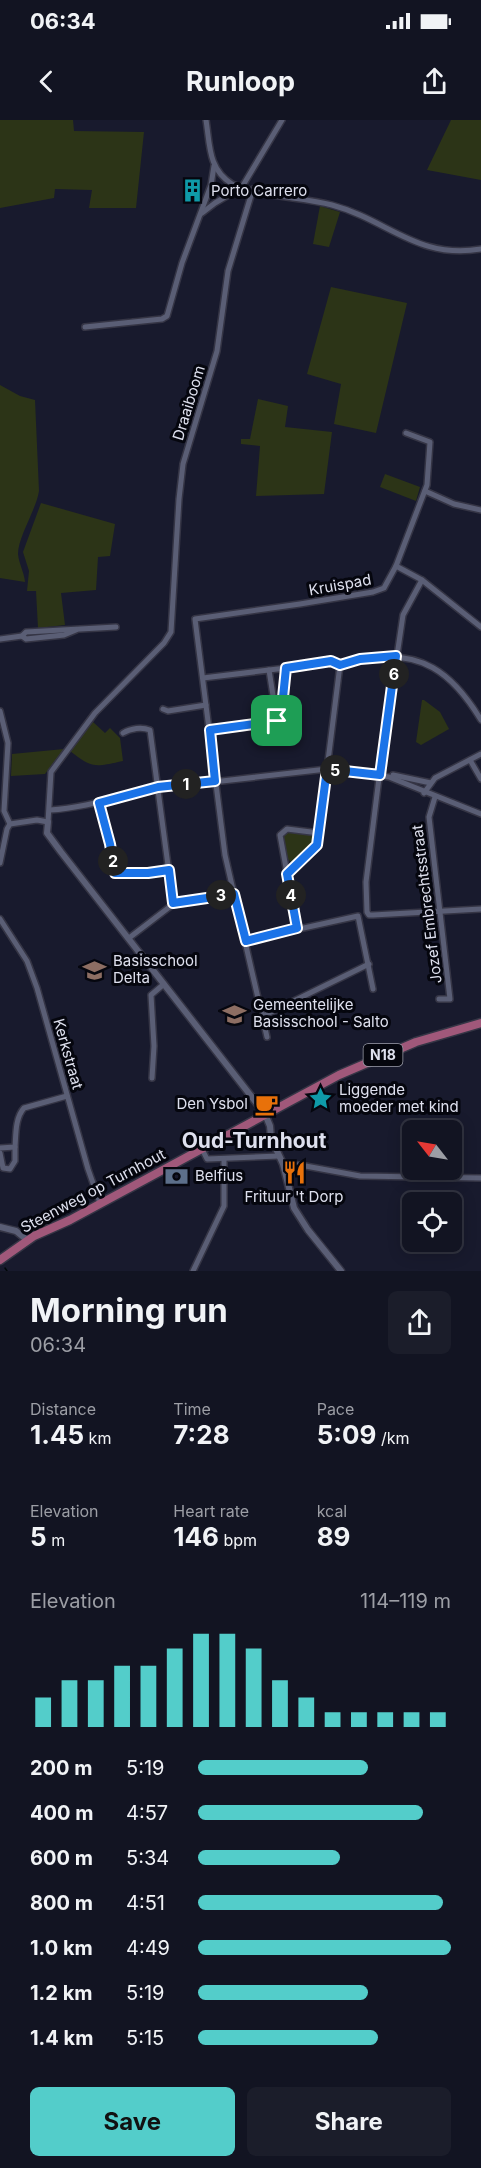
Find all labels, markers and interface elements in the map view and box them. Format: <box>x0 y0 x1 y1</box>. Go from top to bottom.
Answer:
text: 06:34 <box>30 8 96 34</box>
icon: back <box>30 65 63 98</box>
text: Runloop <box>186 65 295 98</box>
icon: share <box>418 65 451 98</box>
building icon: Porto Carrero <box>180 178 206 204</box>
place label: Porto Carrero <box>211 181 307 200</box>
street label: Draaiboom <box>168 363 209 443</box>
street label: Kruispad <box>307 570 373 599</box>
pin: 6 <box>379 659 409 689</box>
text: 6 <box>389 664 399 684</box>
pin <box>251 695 302 746</box>
icon: arrive <box>260 704 293 737</box>
pin: 5 <box>320 755 350 785</box>
text: 5 <box>330 760 340 780</box>
pin: 1 <box>171 769 201 799</box>
text: 1 <box>183 774 189 794</box>
street label: Jozef Embrechtsstraat <box>407 824 446 984</box>
pin: 2 <box>98 846 128 876</box>
text: 2 <box>108 851 118 871</box>
pin: 3 <box>206 880 236 910</box>
pin: 4 <box>276 880 306 910</box>
text: 3 <box>216 885 226 905</box>
text: 4 <box>286 885 296 905</box>
place label: Basisschool Delta <box>113 951 198 987</box>
school or university icon: Basisschool Delta <box>82 957 108 983</box>
place label: Gemeentelijke Basisschool - Salto <box>253 995 389 1031</box>
school or university icon: Gemeentelijke Basisschool - Salto <box>222 1001 248 1027</box>
street label: Kerkstraat <box>49 1016 88 1091</box>
road number: N18 <box>364 1044 403 1066</box>
place label: Liggende moeder met kind <box>339 1080 459 1116</box>
place icon: Liggende moeder met kind <box>308 1086 334 1112</box>
cafe icon: Den Ysbol <box>253 1091 279 1117</box>
place label: Den Ysbol <box>176 1094 248 1113</box>
north arrow <box>402 1120 462 1180</box>
map controls <box>402 1120 462 1252</box>
district label: Oud-Turnhout <box>182 1128 327 1153</box>
street label: Steenweg op Turnhout <box>17 1144 168 1237</box>
restaurant icon: Frituur 't Dorp <box>281 1160 307 1186</box>
bank icon: Belfius <box>164 1163 190 1189</box>
place label: Belfius <box>195 1166 243 1185</box>
place label: Frituur 't Dorp <box>245 1187 343 1206</box>
button: locate <box>402 1192 462 1252</box>
text: Morning run <box>30 1290 228 1330</box>
button: share <box>388 1291 451 1354</box>
text: 06:34 <box>30 1333 86 1357</box>
text: Distance <box>30 1399 96 1419</box>
text: Time <box>173 1399 211 1419</box>
text: Pace <box>317 1399 354 1419</box>
text: 1.45 <box>30 1419 84 1450</box>
text: 7:28 <box>173 1419 230 1450</box>
text: 5:09 <box>317 1419 376 1450</box>
text: km <box>84 1428 111 1448</box>
text: /km <box>376 1428 409 1448</box>
text: Elevation <box>30 1501 99 1521</box>
text: Heart rate <box>173 1501 249 1521</box>
text: kcal <box>317 1501 347 1521</box>
text: 5 <box>30 1521 47 1552</box>
text: 146 <box>173 1521 219 1552</box>
text: 89 <box>317 1521 350 1552</box>
text: m <box>47 1530 65 1550</box>
text: bpm <box>219 1530 257 1550</box>
text: Elevation <box>30 1589 116 1613</box>
text: 114–119 m <box>360 1589 451 1613</box>
text: 200 m <box>30 1756 93 1780</box>
text: 5:19 <box>126 1756 164 1780</box>
text: 400 m <box>30 1801 94 1825</box>
text: 4:57 <box>126 1801 168 1825</box>
text: 600 m <box>30 1846 93 1870</box>
text: 5:34 <box>126 1846 169 1870</box>
text: 800 m <box>30 1891 93 1915</box>
text: 4:51 <box>126 1891 165 1915</box>
text: 1.0 km <box>30 1936 93 1960</box>
text: 4:49 <box>126 1936 170 1960</box>
text: 1.2 km <box>30 1981 93 2005</box>
text: 5:19 <box>126 1981 164 2005</box>
text: 1.4 km <box>30 2026 93 2050</box>
text: 5:15 <box>126 2026 164 2050</box>
button: Save <box>30 2087 235 2156</box>
button: Share <box>247 2087 451 2156</box>

